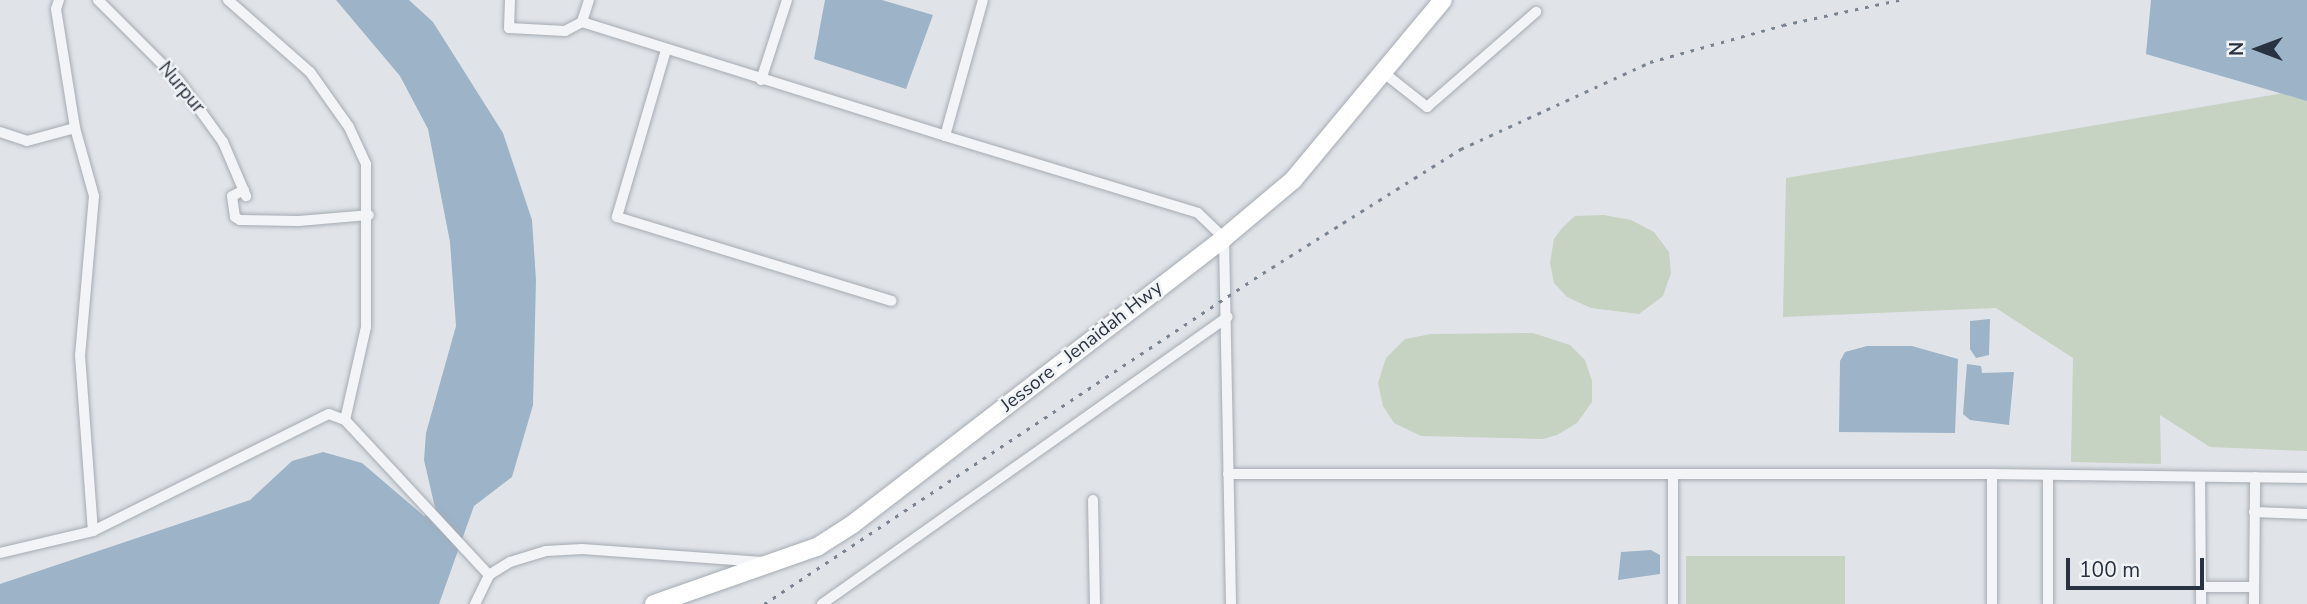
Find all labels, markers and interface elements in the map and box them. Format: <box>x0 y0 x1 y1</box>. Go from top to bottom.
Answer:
north arrow <box>2223 14 2293 84</box>
text: N <box>2224 42 2250 56</box>
street label: Nurpur <box>153 58 209 118</box>
street label: Jessore - Jenaidah Hwy <box>997 277 1167 417</box>
scale bar <box>2069 544 2207 588</box>
text: 100 m <box>2079 556 2140 584</box>

